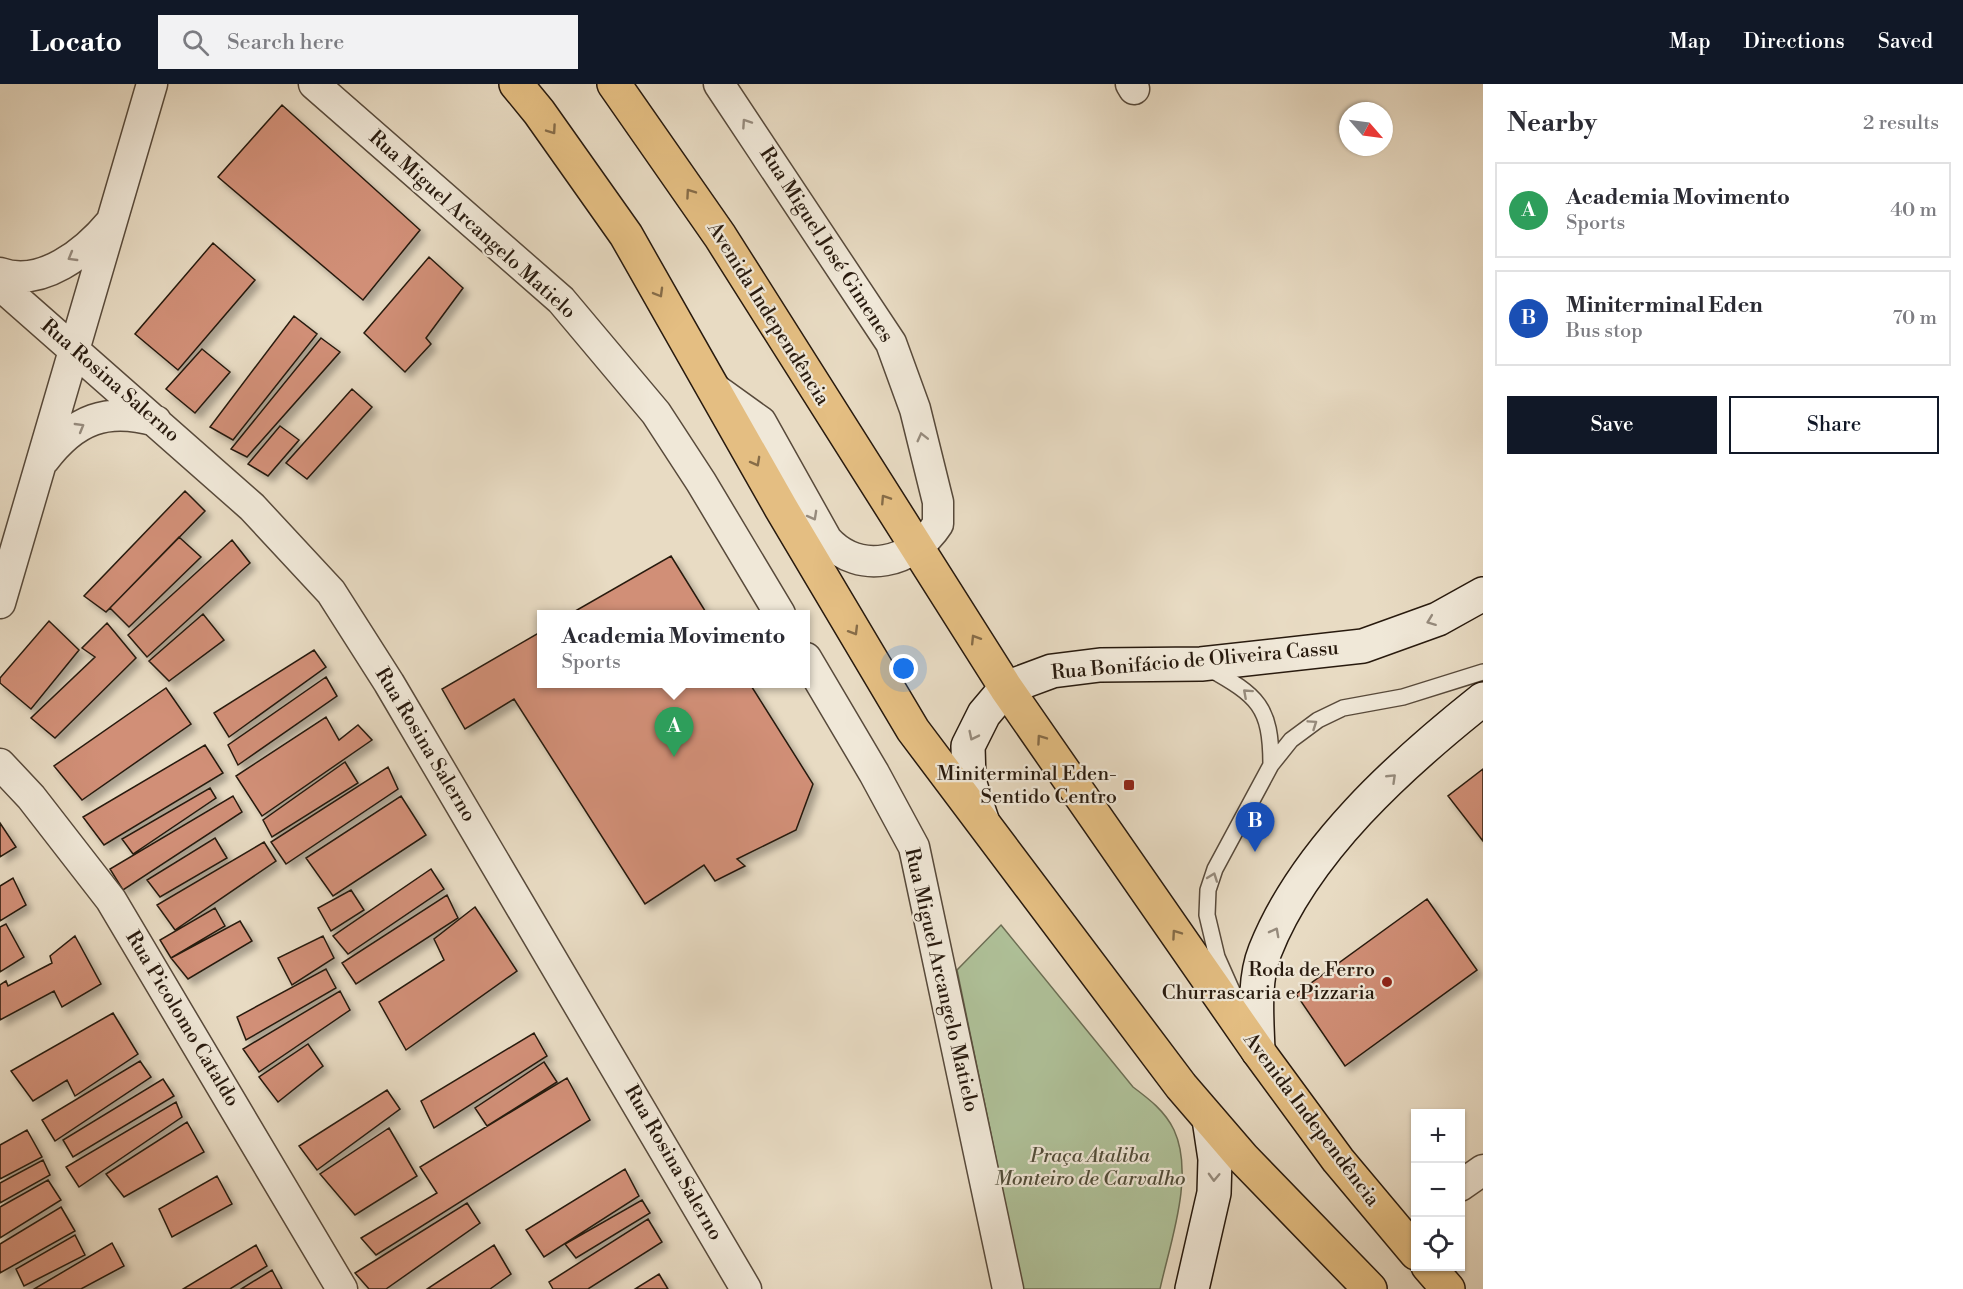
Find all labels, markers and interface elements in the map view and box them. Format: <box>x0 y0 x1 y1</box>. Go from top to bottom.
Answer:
search box <box>158 15 578 69</box>
text: Locato <box>30 25 122 60</box>
icon: search <box>179 26 212 59</box>
text: Search here <box>227 29 344 56</box>
text: Map <box>1669 29 1711 55</box>
text: Directions <box>1744 29 1845 55</box>
text: Saved <box>1878 29 1933 55</box>
north arrow <box>1339 102 1393 156</box>
text: Nearby <box>1507 107 1597 139</box>
text: 2 results <box>1863 111 1939 136</box>
one-way arrow <box>742 119 753 130</box>
one-way arrow <box>545 123 556 134</box>
street label: Rua Miguel Arcangelo Matielo <box>363 125 581 325</box>
street label: Rua Miguel José Gimenes <box>753 143 899 347</box>
text: Academia Movimento <box>1566 184 1790 211</box>
one-way arrow <box>686 188 697 199</box>
text: A <box>1521 198 1536 223</box>
text: 40 m <box>1890 198 1937 223</box>
text: Sports <box>1566 211 1625 236</box>
street label: Avenida Independência <box>701 217 835 411</box>
one-way arrow <box>68 250 78 262</box>
one-way arrow <box>652 287 663 297</box>
text: Miniterminal Eden <box>1566 292 1763 319</box>
text: B <box>1521 306 1536 331</box>
text: 70 m <box>1893 306 1937 331</box>
street label: Rua Rosina Salerno <box>36 314 184 448</box>
text: Bus stop <box>1566 319 1643 344</box>
button: Save <box>1507 396 1717 454</box>
button: Share <box>1729 396 1939 454</box>
one-way arrow <box>74 422 84 434</box>
one-way arrow <box>916 432 929 442</box>
one-way arrow <box>748 456 760 466</box>
one-way arrow <box>882 494 893 505</box>
one-way arrow <box>806 509 817 520</box>
popup <box>537 610 810 688</box>
one-way arrow <box>1426 614 1437 626</box>
text: Academia Movimento <box>562 623 785 650</box>
one-way arrow <box>846 625 858 635</box>
one-way arrow <box>970 635 982 645</box>
street label: Rua Bonifácio de Oliveira Cassu <box>1050 636 1340 686</box>
text: Sports <box>562 650 621 675</box>
your location <box>889 654 918 683</box>
street label: Rua Rosina Salerno <box>369 663 481 827</box>
one-way arrow <box>1243 689 1254 700</box>
pin: A <box>654 708 694 757</box>
one-way arrow <box>1306 720 1317 731</box>
one-way arrow <box>969 730 980 741</box>
one-way arrow <box>1037 735 1048 746</box>
place label: Miniterminal Eden- Sentido Centro <box>937 762 1117 810</box>
one-way arrow <box>1386 774 1396 785</box>
marker: Miniterminal Eden- Sentido Centro <box>1122 778 1136 792</box>
pin: B <box>1236 802 1274 852</box>
street label: Rua Miguel Arcangelo Matielo <box>898 846 984 1114</box>
one-way arrow <box>1206 872 1218 883</box>
street label: Rua Picolomo Cataldo <box>120 926 244 1112</box>
one-way arrow <box>1268 928 1279 939</box>
one-way arrow <box>1172 929 1183 940</box>
place label: Roda de Ferro Churrascaria e Pizzaria <box>1162 958 1376 1006</box>
marker: Roda de Ferro Churrascaria e Pizzaria <box>1380 975 1394 989</box>
street label: Avenida Independência <box>1237 1027 1385 1213</box>
street label: Rua Rosina Salerno <box>618 1081 728 1245</box>
map controls <box>1411 1109 1465 1271</box>
button: + <box>1411 1109 1465 1163</box>
park label: Praça Ataliba Monteiro de Carvalho <box>994 1144 1186 1192</box>
button: − <box>1411 1163 1465 1217</box>
one-way arrow <box>1208 1172 1221 1181</box>
button: locate <box>1411 1217 1465 1271</box>

